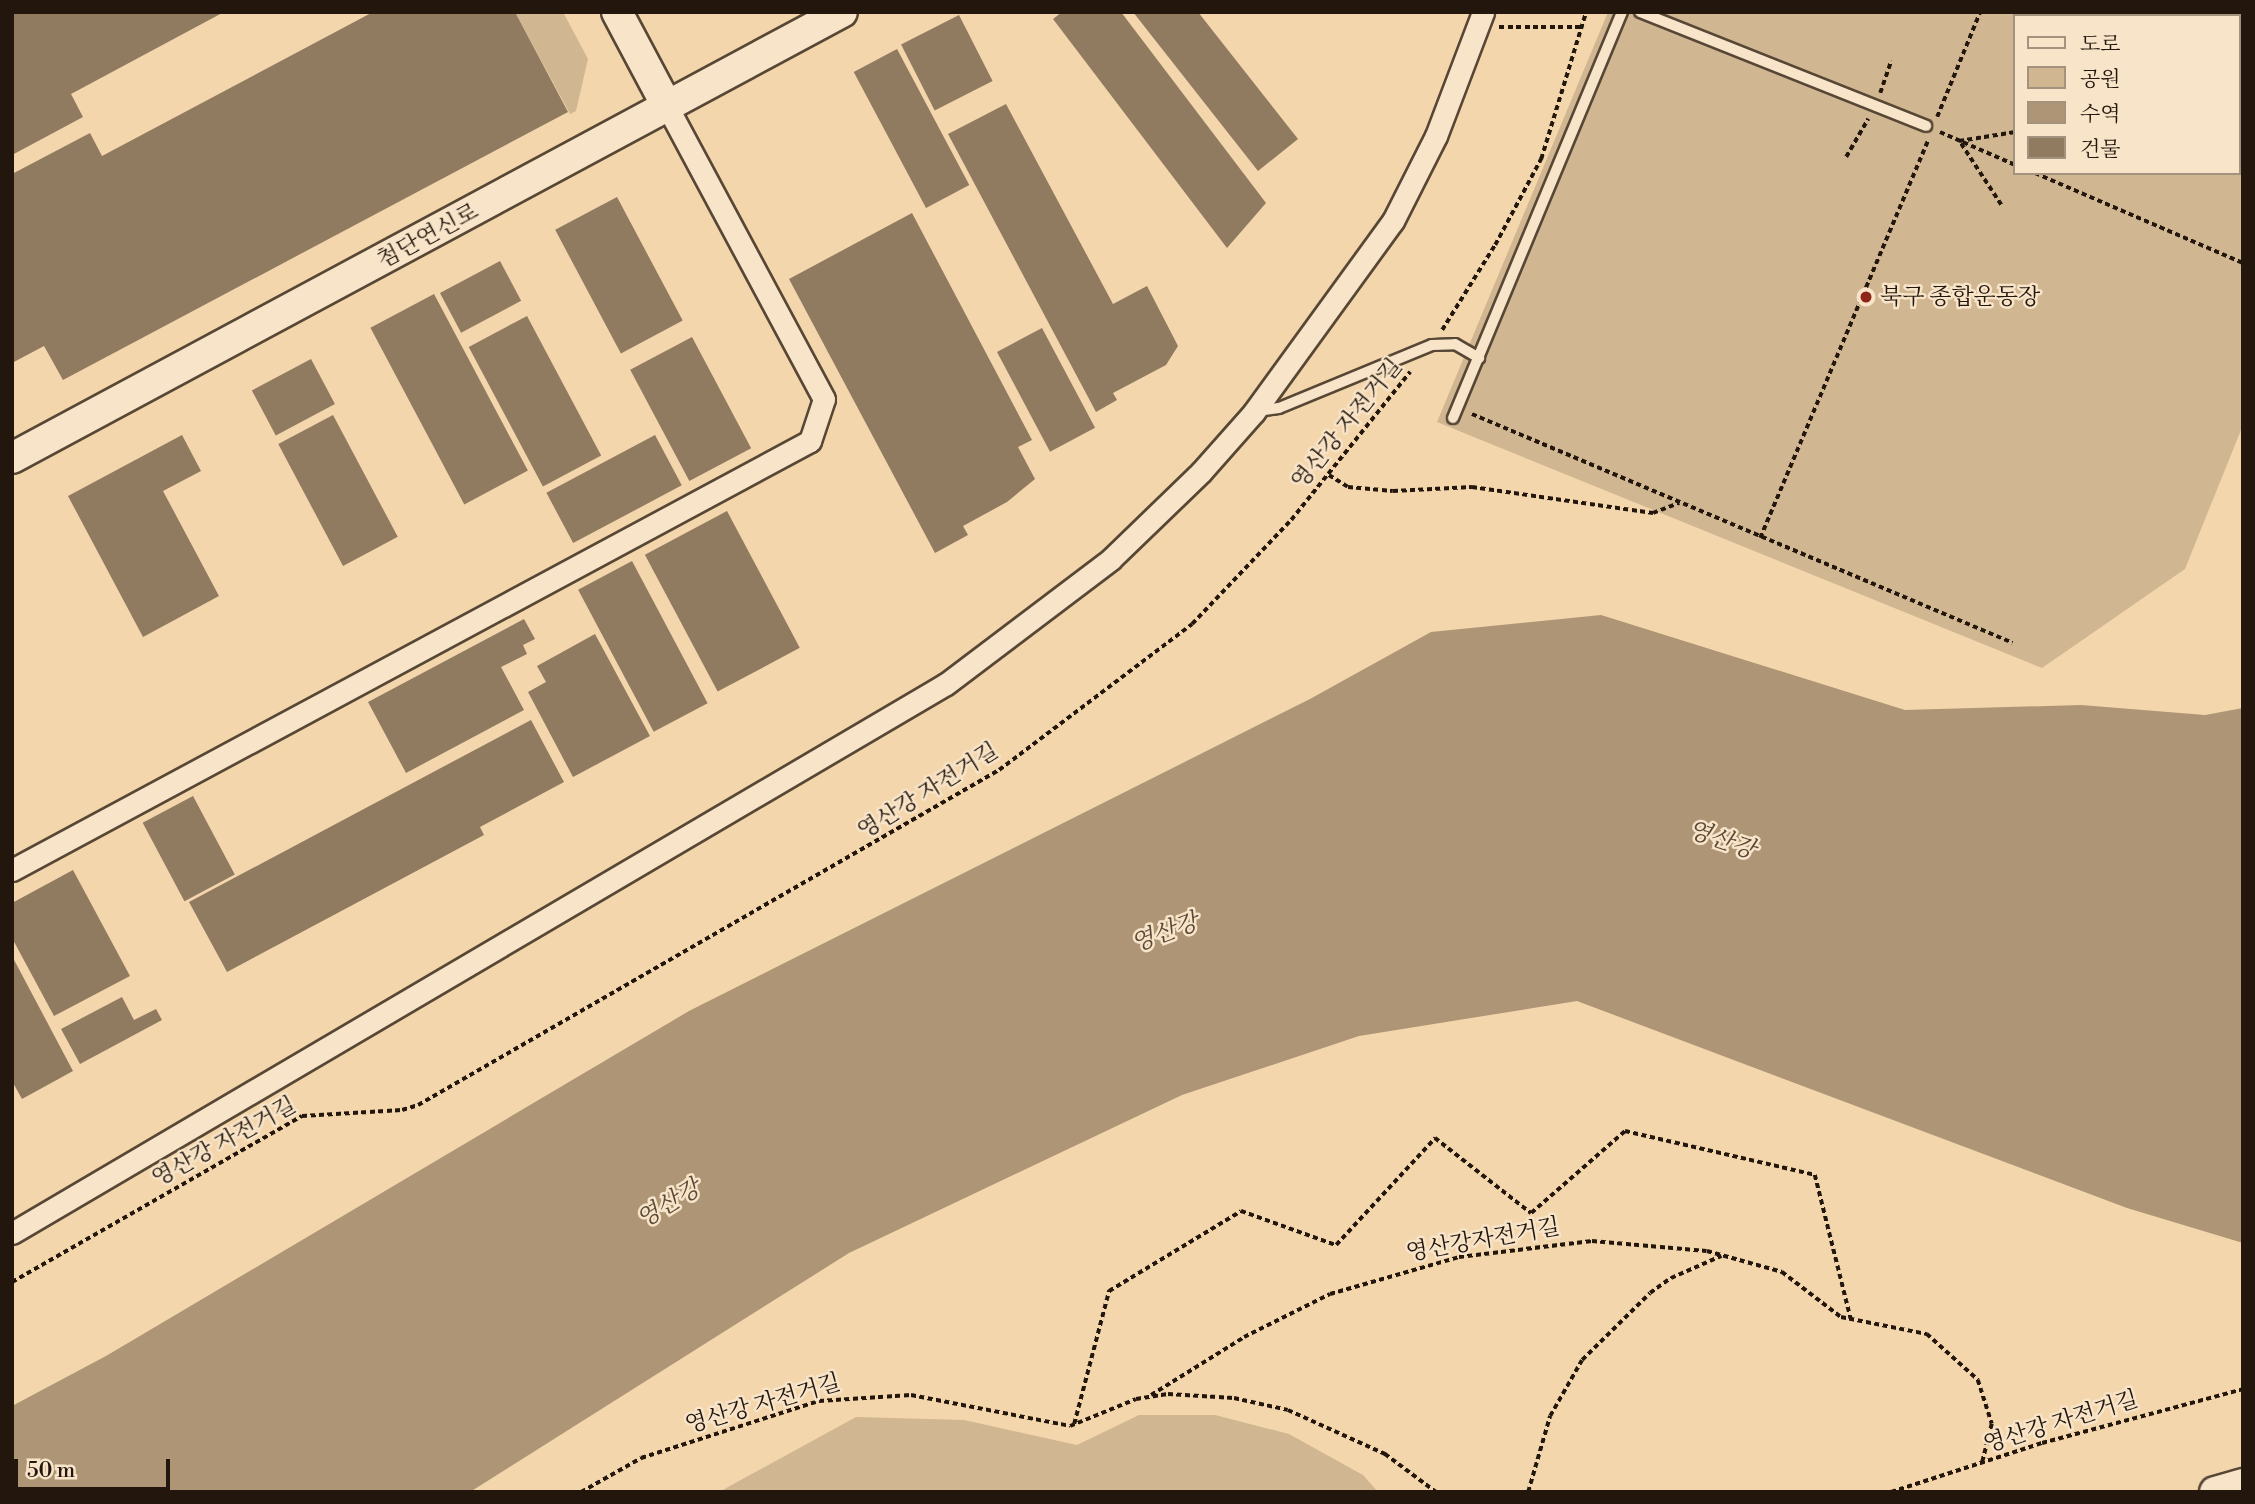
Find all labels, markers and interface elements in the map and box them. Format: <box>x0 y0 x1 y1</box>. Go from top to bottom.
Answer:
legend <box>2014 14 2241 175</box>
text: 도로 <box>2080 32 2121 58</box>
text: 공원 <box>2080 67 2121 93</box>
text: 수역 <box>2080 102 2121 128</box>
text: 건물 <box>2080 137 2121 163</box>
street label: 첨단연신로 <box>372 198 484 274</box>
place label: 북구 종합운동장 <box>1880 283 2040 311</box>
marker: 북구 종합운동장 <box>1858 289 1874 305</box>
street label: 영산강 자전거길 <box>1286 353 1408 495</box>
street label: 영산강 자전거길 <box>853 737 1003 845</box>
water label: 영산강 <box>1683 816 1759 866</box>
water label: 영산강 <box>1127 909 1203 959</box>
street label: 영산강 자전거길 <box>147 1091 301 1193</box>
water label: 영산강 <box>632 1175 706 1235</box>
street label: 영산강자전거길 <box>1404 1213 1562 1267</box>
street label: 영산강 자전거길 <box>682 1369 844 1439</box>
street label: 영산강 자전거길 <box>1980 1385 2142 1459</box>
scale bar <box>18 1444 173 1488</box>
text: 50 m <box>27 1458 75 1484</box>

